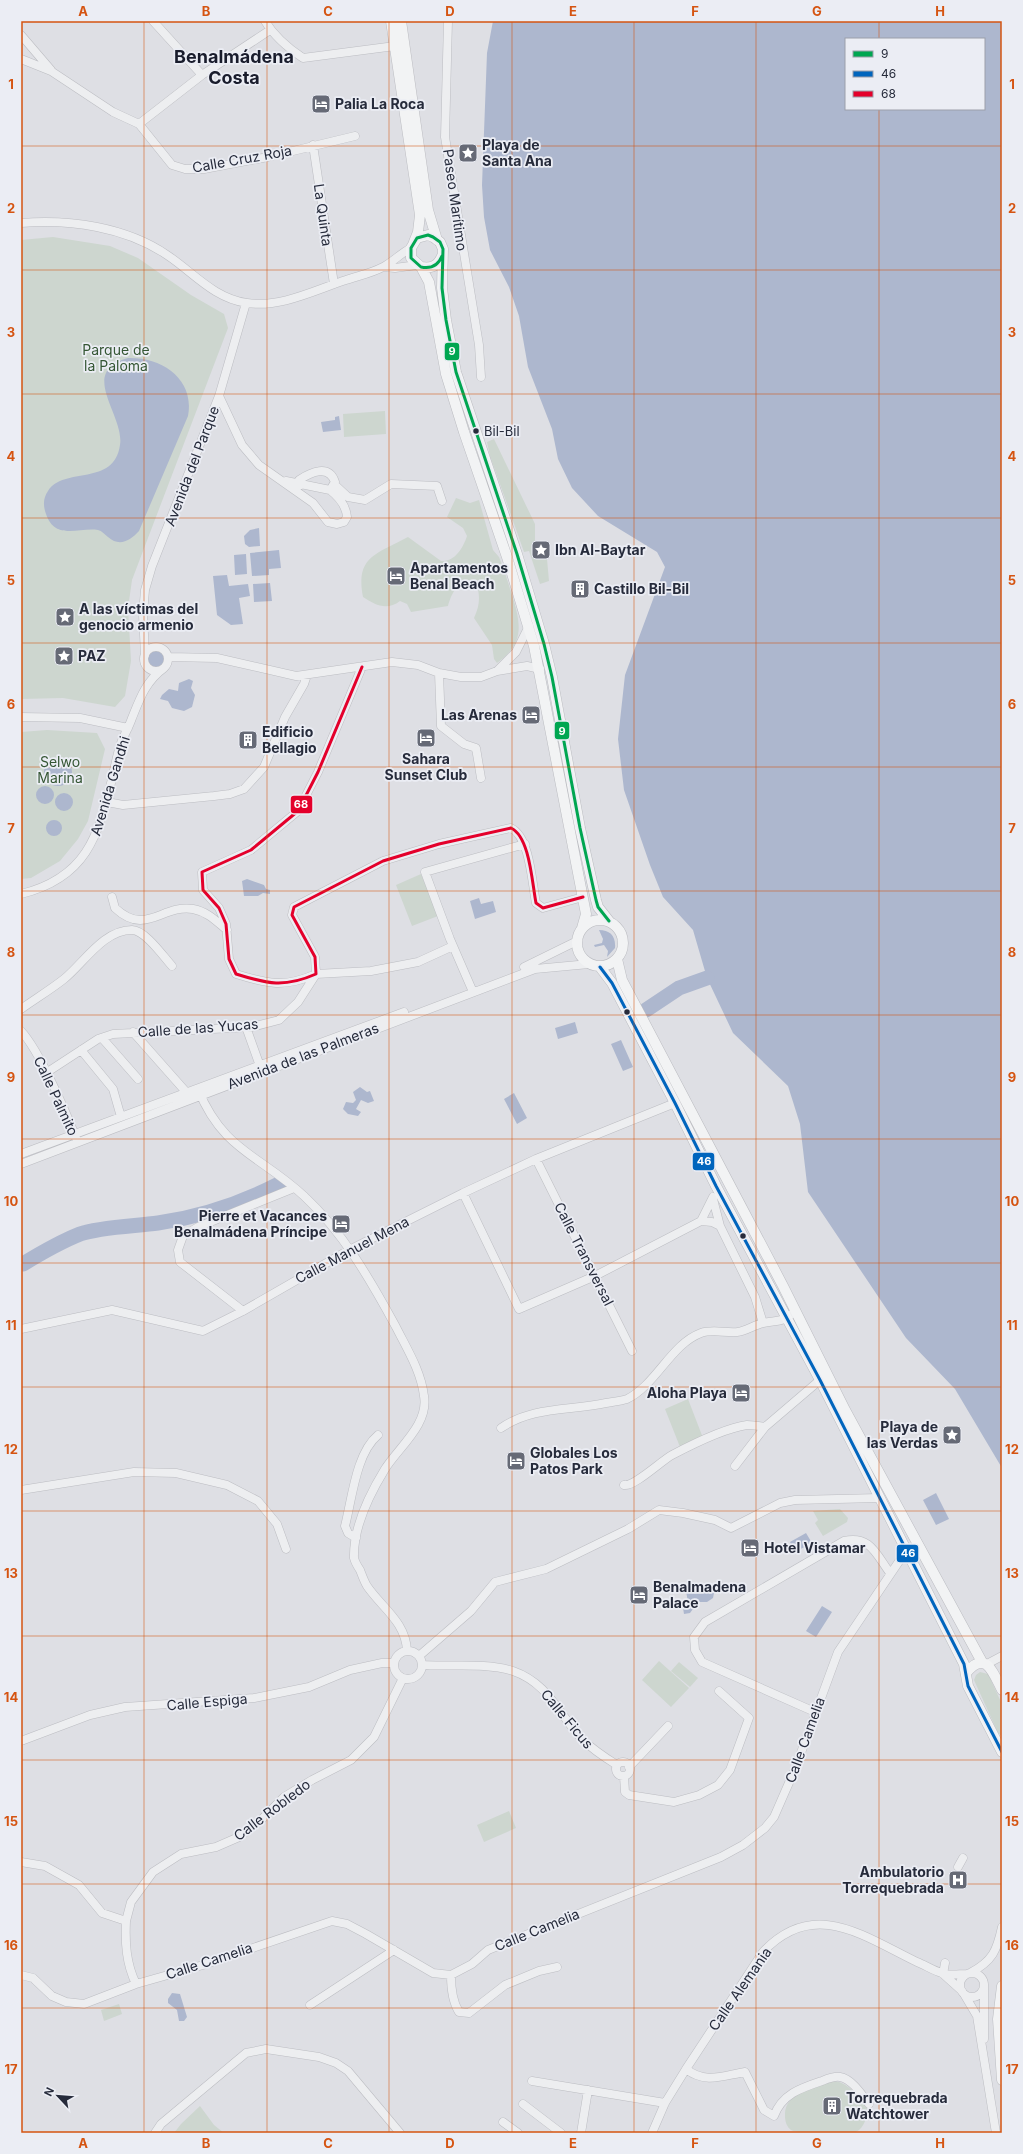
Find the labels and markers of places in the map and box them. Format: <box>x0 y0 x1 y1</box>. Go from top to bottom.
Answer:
hotel icon: Palia La Roca <box>310 93 332 115</box>
place label: Palia La Roca <box>335 95 425 112</box>
place label: Playa de Santa Ana <box>482 136 552 169</box>
place icon: Playa de Santa Ana <box>457 142 479 164</box>
place label: Bil-Bil <box>484 423 520 439</box>
marker: Bil-Bil <box>471 426 481 436</box>
place icon: Ibn Al-Baytar <box>530 539 552 561</box>
place label: Ibn Al-Baytar <box>555 541 646 558</box>
place label: Apartamentos Benal Beach <box>410 559 508 592</box>
hotel icon: Apartamentos Benal Beach <box>385 565 407 587</box>
building icon: Castillo Bil-Bil <box>569 578 591 600</box>
place label: Castillo Bil-Bil <box>594 580 689 597</box>
place label: A las víctimas del genocio armenio <box>79 600 198 633</box>
place icon: A las víctimas del genocio armenio <box>54 606 76 628</box>
place icon: PAZ <box>53 645 75 667</box>
place label: PAZ <box>78 647 106 664</box>
hotel icon: Las Arenas <box>520 704 542 726</box>
place label: Las Arenas <box>441 706 517 723</box>
place label: Edificio Bellagio <box>262 723 317 756</box>
hotel icon: Sahara Sunset Club <box>415 727 437 749</box>
building icon: Edificio Bellagio <box>237 729 259 751</box>
place label: Sahara Sunset Club <box>385 750 468 783</box>
unlabelled marker <box>622 1007 632 1017</box>
place label: Pierre et Vacances Benalmádena Príncipe <box>174 1207 327 1240</box>
hotel icon: Pierre et Vacances Benalmádena Príncipe <box>330 1213 352 1235</box>
unlabelled marker <box>738 1231 748 1241</box>
hotel icon: Aloha Playa <box>730 1382 752 1404</box>
place label: Aloha Playa <box>647 1384 727 1401</box>
place label: Playa de las Verdas <box>867 1418 938 1451</box>
place icon: Playa de las Verdas <box>941 1424 963 1446</box>
place label: Globales Los Patos Park <box>530 1444 618 1477</box>
hotel icon: Globales Los Patos Park <box>505 1450 527 1472</box>
hotel icon: Hotel Vistamar <box>739 1537 761 1559</box>
place label: Hotel Vistamar <box>764 1539 866 1556</box>
place label: Benalmadena Palace <box>653 1578 746 1611</box>
hotel icon: Benalmadena Palace <box>628 1584 650 1606</box>
place label: Ambulatorio Torrequebrada <box>842 1863 944 1896</box>
hospital icon: Ambulatorio Torrequebrada <box>947 1869 969 1891</box>
place label: Torrequebrada Watchtower <box>846 2089 948 2122</box>
building icon: Torrequebrada Watchtower <box>821 2095 843 2117</box>

